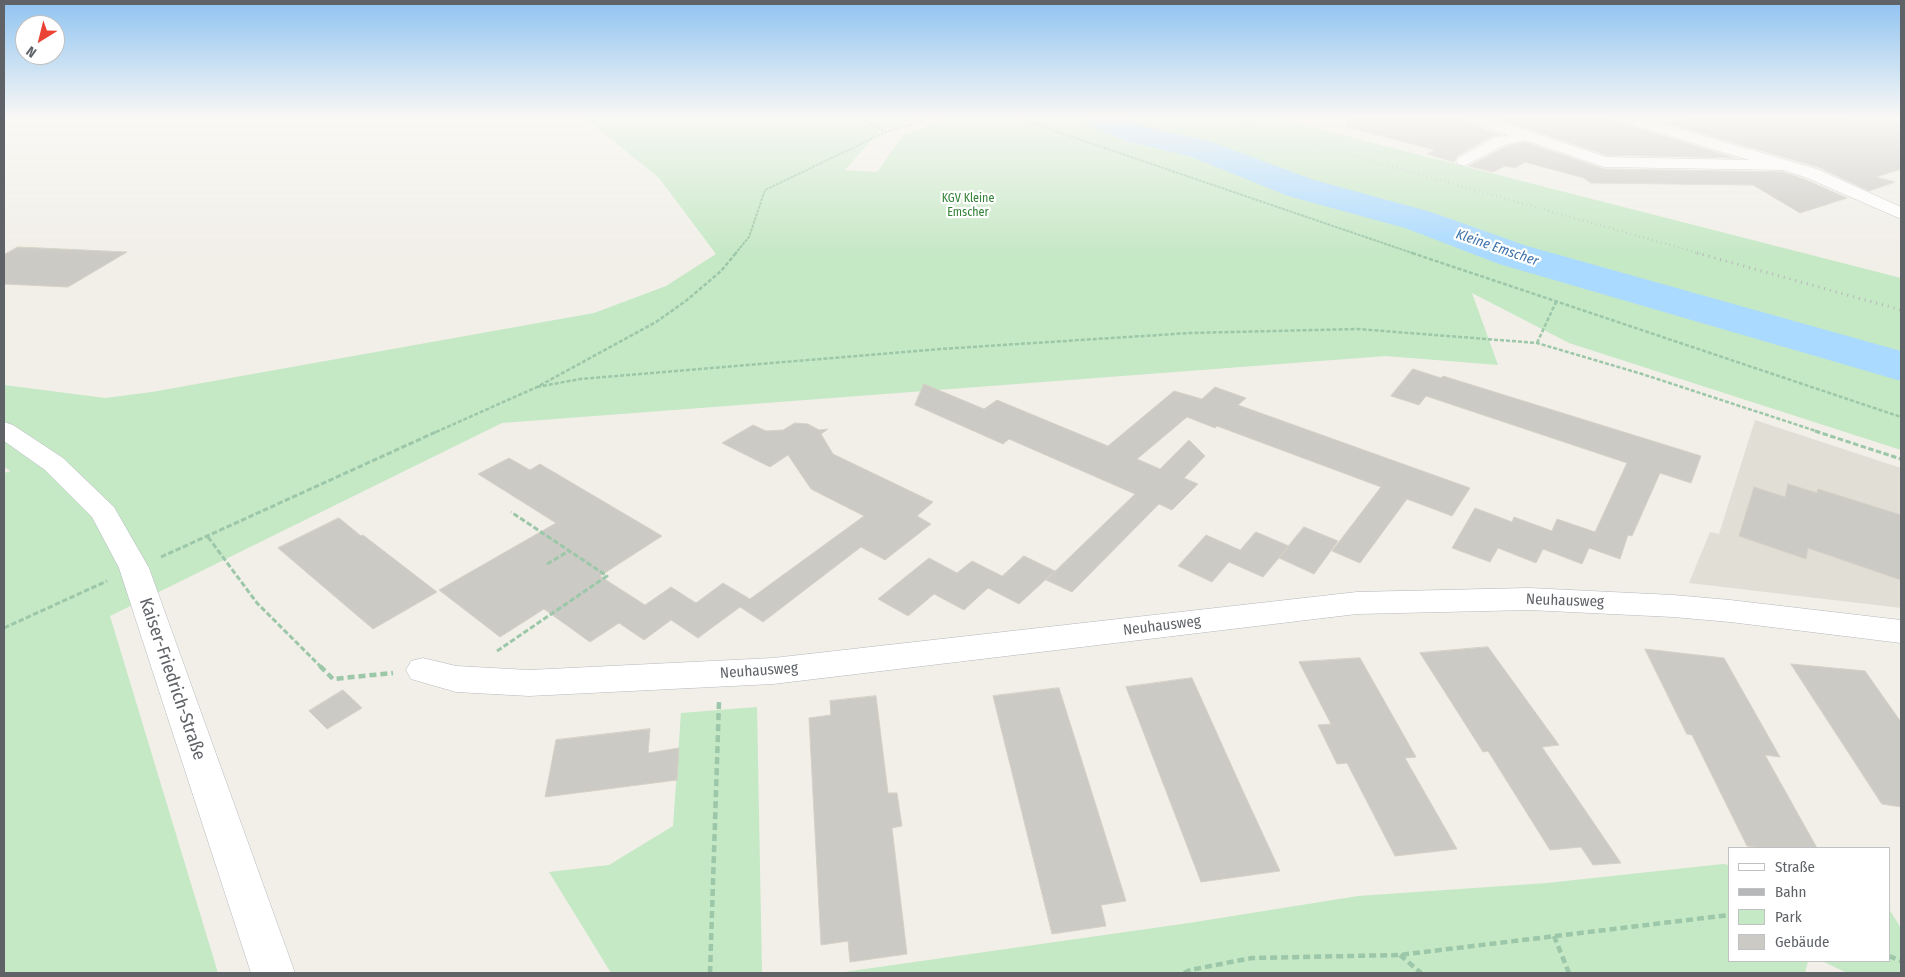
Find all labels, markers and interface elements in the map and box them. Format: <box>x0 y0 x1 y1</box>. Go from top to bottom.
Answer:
north arrow <box>15 15 65 65</box>
text: N <box>23 42 40 61</box>
park label: KGV Kleine Emscher <box>942 192 994 220</box>
water label: Kleine Emscher <box>1453 226 1541 270</box>
street label: Neuhausweg <box>1526 591 1604 611</box>
street label: Kaiser-Friedrich-Straße <box>134 595 210 763</box>
street label: Neuhausweg <box>1122 612 1202 640</box>
street label: Neuhausweg <box>719 659 799 683</box>
legend <box>1728 847 1890 962</box>
text: Straße <box>1775 858 1815 876</box>
text: Bahn <box>1775 883 1806 901</box>
text: Park <box>1775 908 1802 926</box>
text: Gebäude <box>1775 933 1830 951</box>

